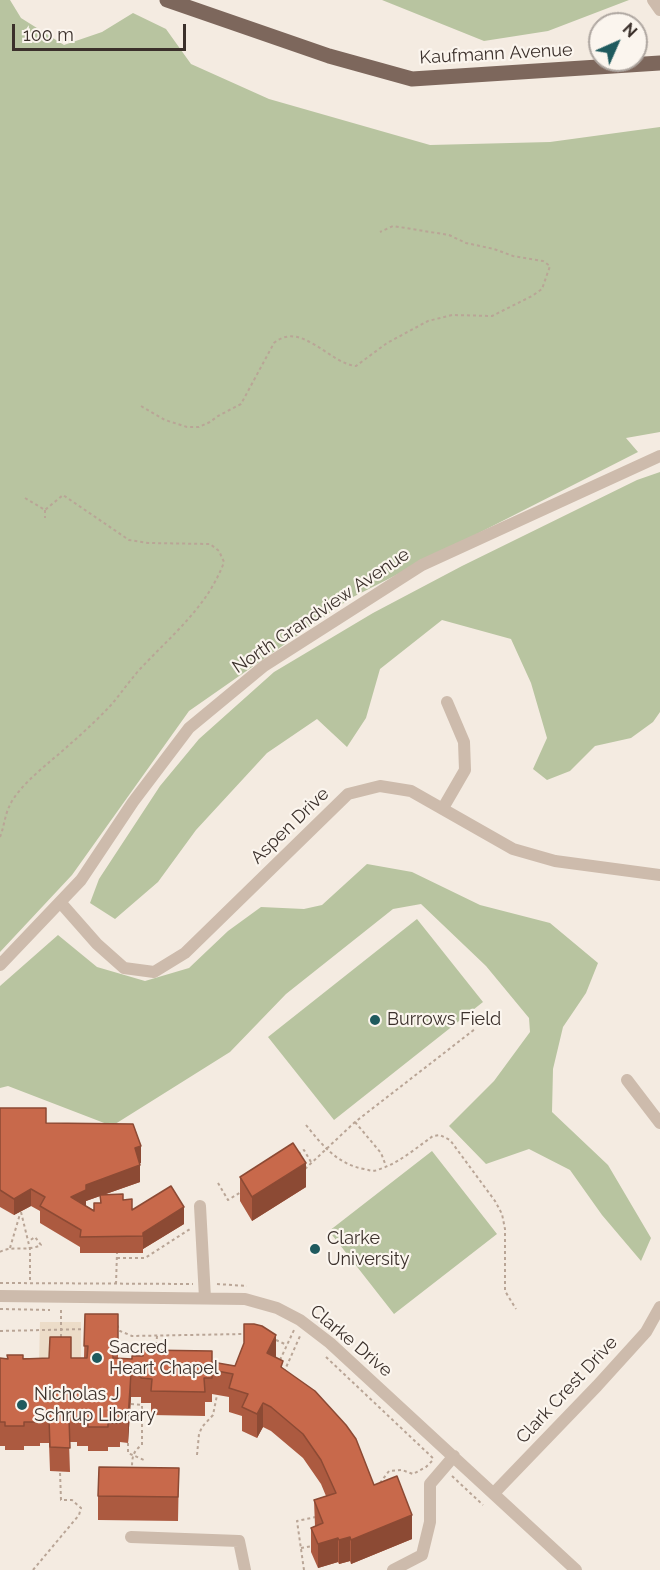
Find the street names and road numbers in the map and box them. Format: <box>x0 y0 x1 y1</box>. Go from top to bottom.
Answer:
street label: Kaufmann Avenue <box>419 39 573 69</box>
street label: North Grandview Avenue <box>228 544 414 678</box>
street label: Aspen Drive <box>246 783 334 869</box>
street label: Clarke Drive <box>306 1300 396 1382</box>
street label: Clark Crest Drive <box>512 1332 622 1448</box>

